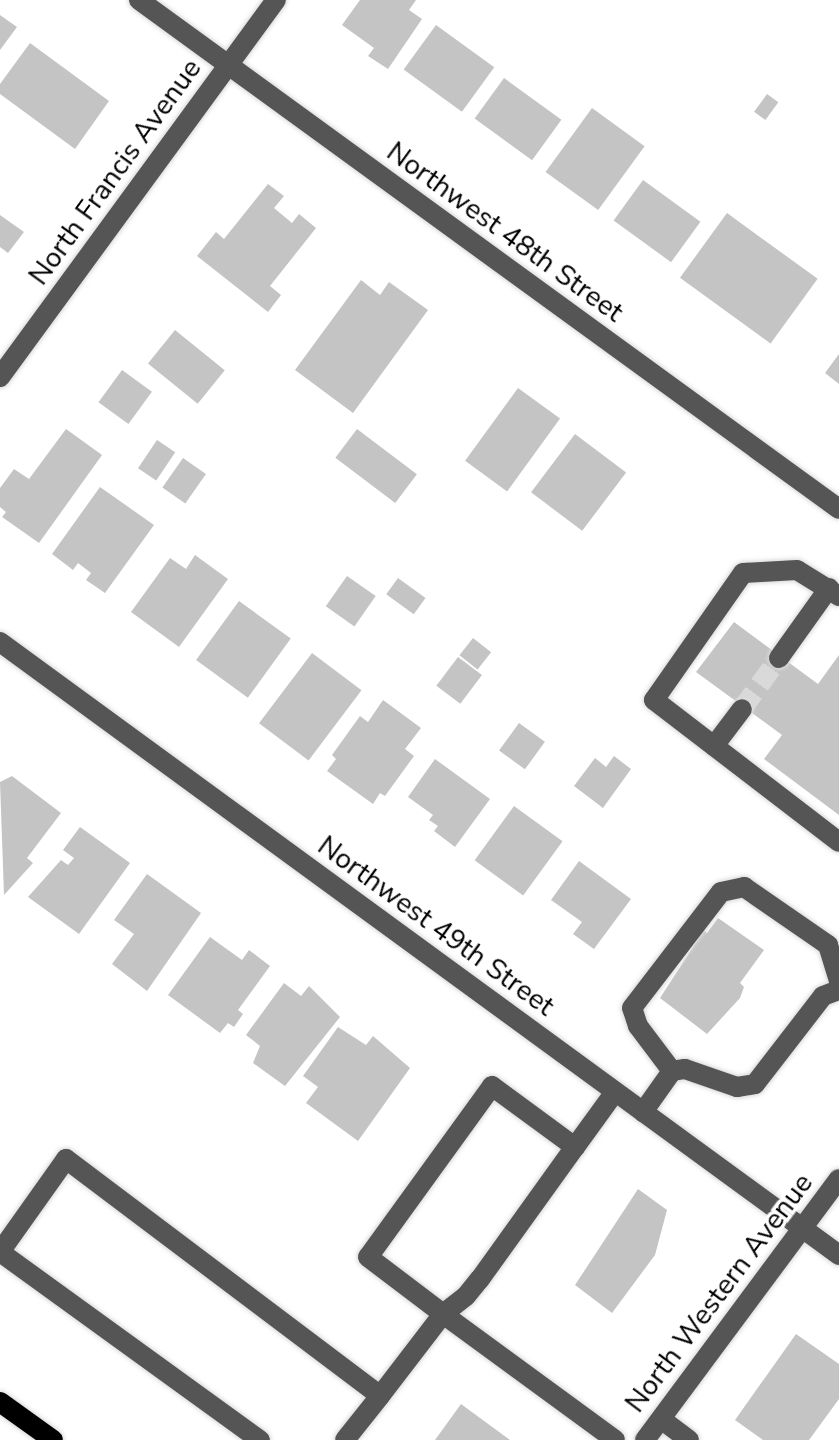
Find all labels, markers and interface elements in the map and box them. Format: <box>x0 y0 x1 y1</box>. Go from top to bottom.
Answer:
street label: North Francis Avenue <box>22 52 208 292</box>
street label: Northwest 48th Street <box>380 135 630 329</box>
street label: Northwest 49th Street <box>311 829 561 1023</box>
street label: North Western Avenue <box>618 1167 820 1419</box>

